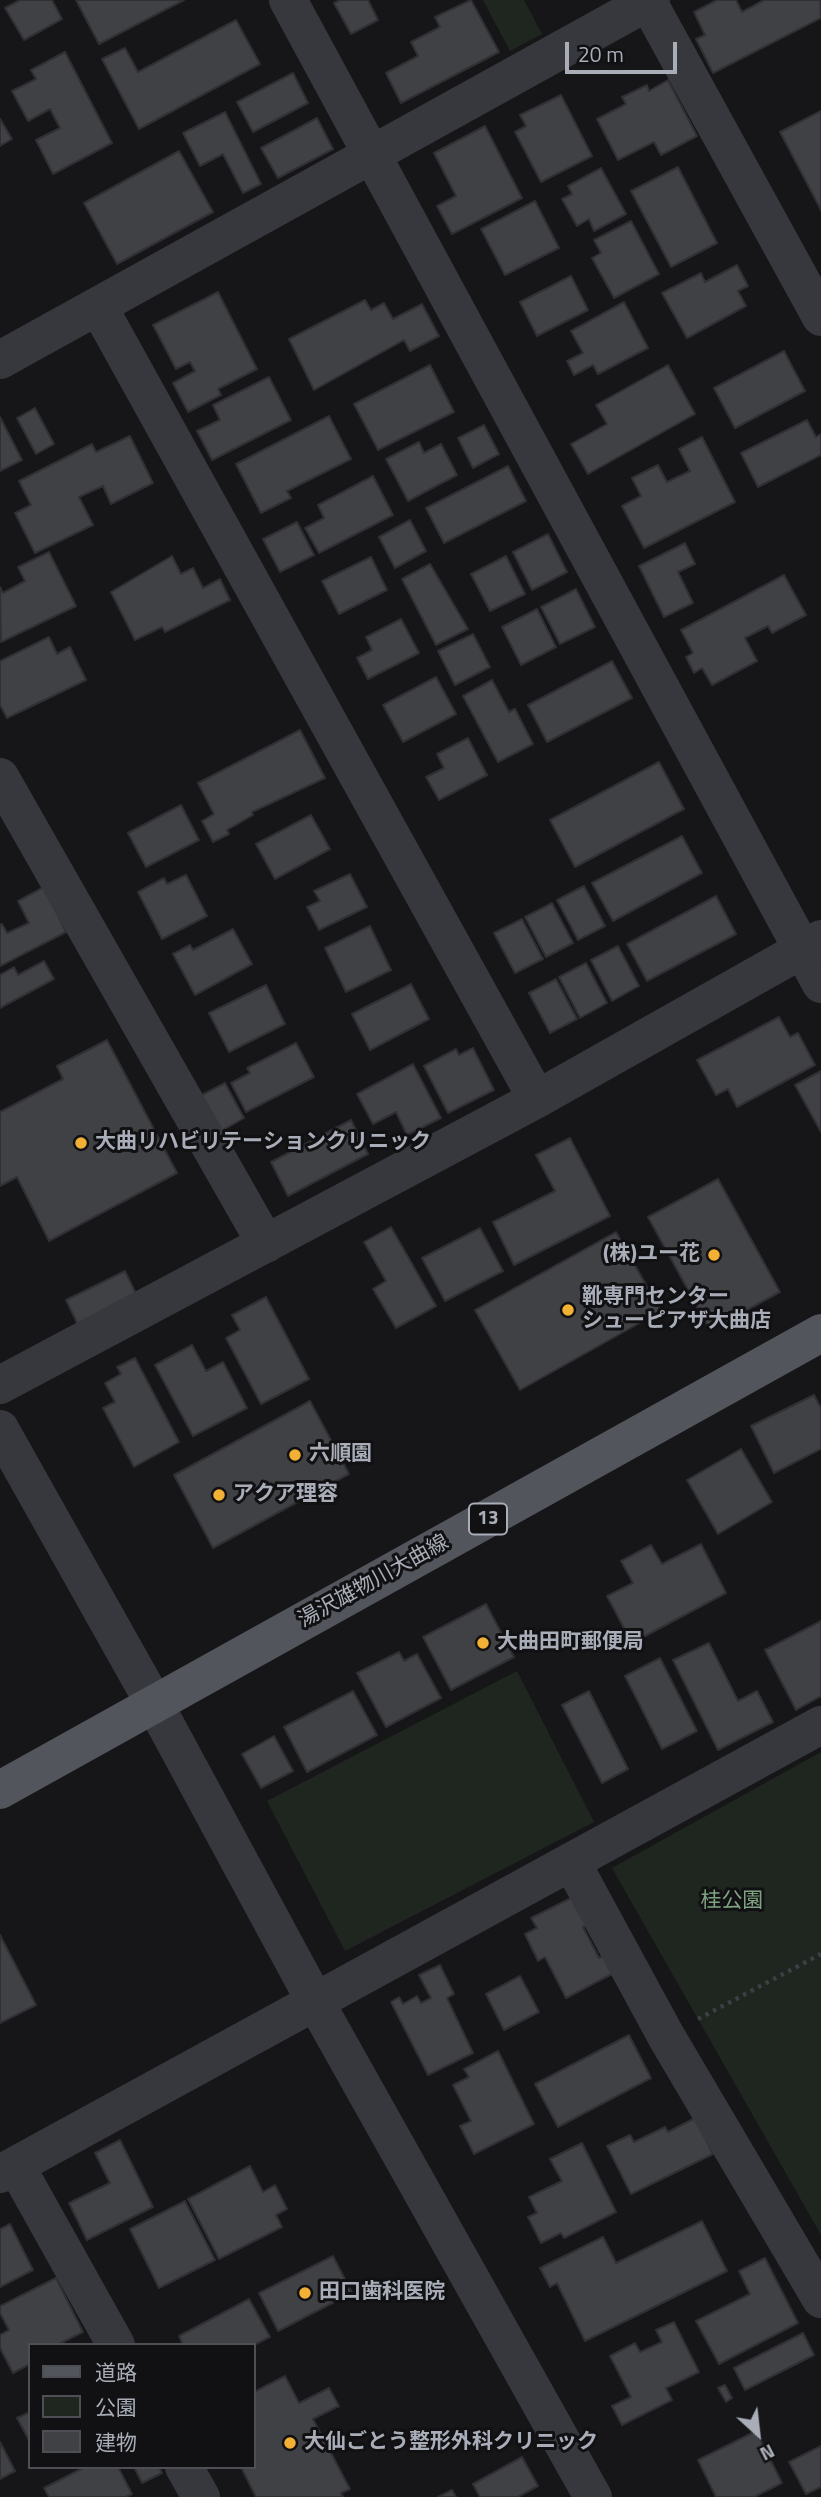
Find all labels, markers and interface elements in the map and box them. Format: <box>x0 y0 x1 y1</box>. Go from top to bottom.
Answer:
scale bar <box>569 28 681 72</box>
text: 20 m <box>578 38 624 70</box>
place label: 大曲リハビリテーションクリニック <box>95 1130 431 1156</box>
marker: 大曲リハビリテーションクリニック <box>73 1135 89 1151</box>
place label: (株)ユー花 <box>603 1242 700 1268</box>
marker: (株)ユー花 <box>706 1247 722 1263</box>
place label: 靴専門センター シューピアザ大曲店 <box>582 1285 771 1335</box>
marker: 靴専門センター シューピアザ大曲店 <box>560 1302 576 1318</box>
place label: 六順園 <box>309 1442 372 1468</box>
marker: 六順園 <box>287 1447 303 1463</box>
place label: アクア理容 <box>233 1482 338 1508</box>
marker: アクア理容 <box>211 1487 227 1503</box>
road number: 13 <box>469 1504 507 1534</box>
street label: 湯沢雄物川大曲線 <box>294 1530 454 1634</box>
place label: 大曲田町郵便局 <box>497 1630 644 1656</box>
marker: 大曲田町郵便局 <box>475 1635 491 1651</box>
park label: 桂公園 <box>701 1889 763 1915</box>
place label: 田口歯科医院 <box>319 2280 445 2306</box>
marker: 田口歯科医院 <box>297 2285 313 2301</box>
legend <box>28 2343 256 2469</box>
text: 道路 <box>95 2356 137 2388</box>
text: 公園 <box>95 2391 137 2423</box>
north arrow <box>723 2399 793 2469</box>
text: 建物 <box>95 2426 137 2458</box>
place label: 大仙ごとう整形外科クリニック <box>304 2430 598 2456</box>
marker: 大仙ごとう整形外科クリニック <box>282 2435 298 2451</box>
text: N <box>755 2437 780 2469</box>

